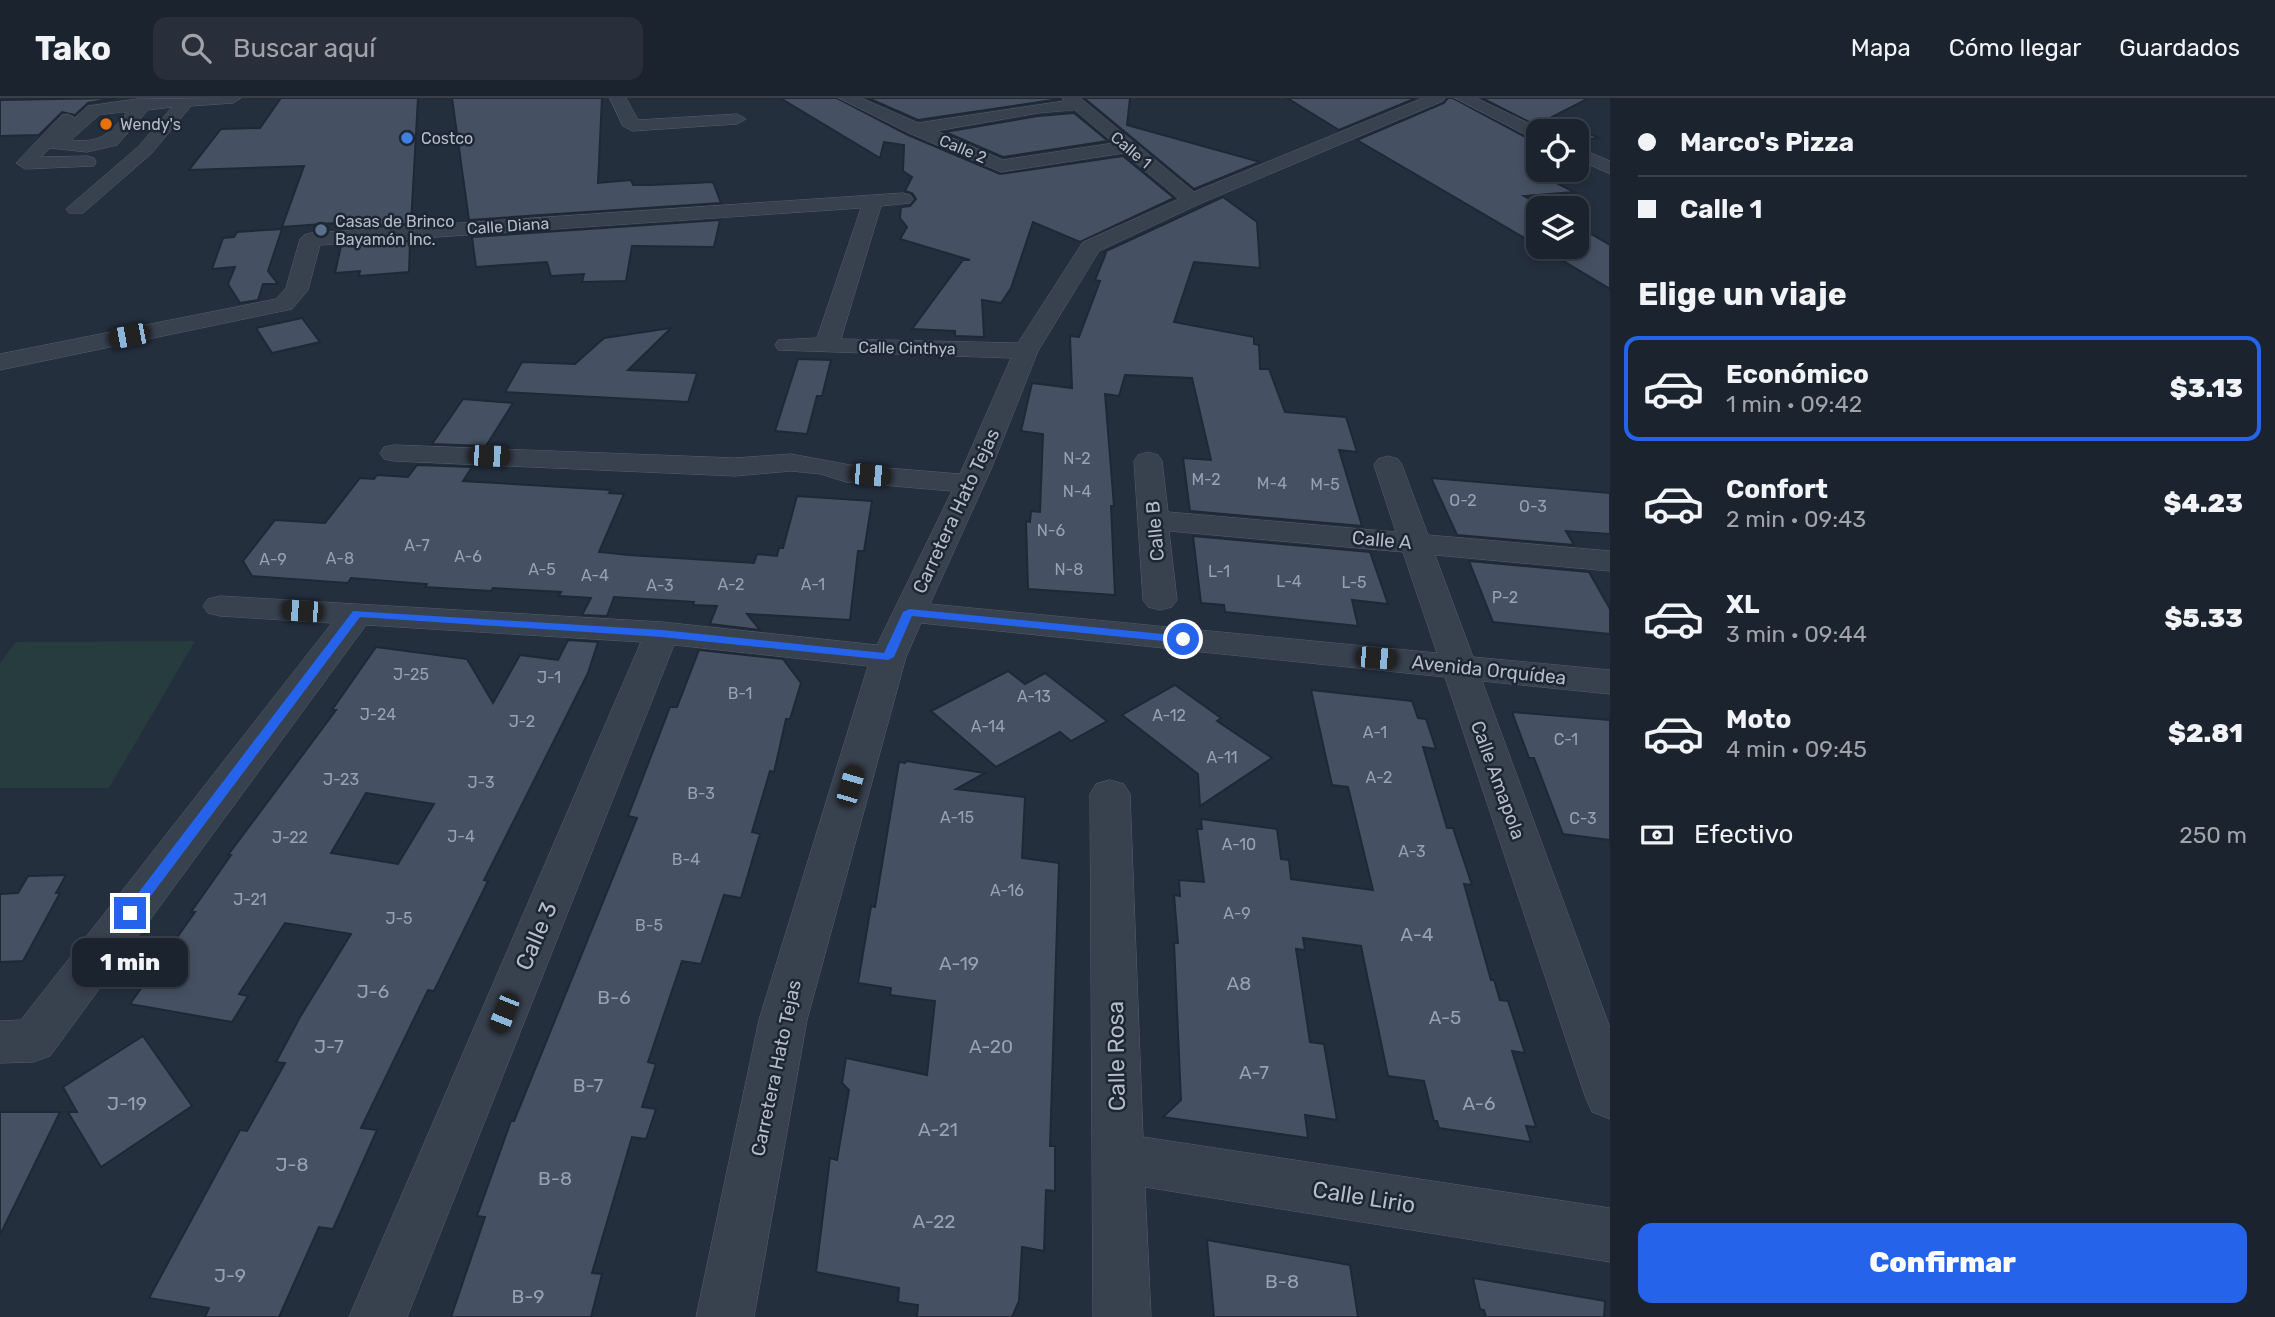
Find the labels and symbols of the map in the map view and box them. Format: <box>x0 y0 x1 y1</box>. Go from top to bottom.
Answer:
place label: Wendy's <box>120 115 181 134</box>
marker: Wendy's <box>98 116 114 132</box>
street label: Calle 1 <box>1107 128 1155 172</box>
place label: Costco <box>421 129 473 148</box>
marker: Costco <box>399 130 415 146</box>
street label: Calle 2 <box>936 131 990 167</box>
place label: Casas de Brinco Bayamón Inc. <box>335 212 454 249</box>
street label: Calle Diana <box>466 214 550 238</box>
marker: Casas de Brinco Bayamón Inc. <box>313 222 329 238</box>
car <box>107 322 152 350</box>
street label: Calle Cinthya <box>858 338 956 358</box>
street label: Carretera Hato Tejas <box>908 425 1004 597</box>
car <box>468 445 511 467</box>
house number: N-2 <box>1063 449 1091 468</box>
car <box>849 463 892 487</box>
house number: M-2 <box>1191 470 1221 489</box>
house number: M-4 <box>1257 474 1287 493</box>
house number: M-5 <box>1310 475 1340 494</box>
house number: N-4 <box>1063 482 1091 501</box>
house number: O-2 <box>1449 491 1477 510</box>
house number: O-3 <box>1519 497 1547 516</box>
street label: Calle B <box>1141 500 1169 562</box>
house number: N-6 <box>1037 521 1066 540</box>
street label: Calle A <box>1351 526 1413 554</box>
house number: A-7 <box>404 536 430 555</box>
house number: A-6 <box>454 547 482 566</box>
house number: A-8 <box>326 549 354 568</box>
house number: A-9 <box>259 550 287 569</box>
house number: A-5 <box>528 560 556 579</box>
house number: N-8 <box>1055 560 1083 579</box>
house number: L-1 <box>1208 562 1230 581</box>
house number: A-4 <box>581 566 609 585</box>
house number: L-4 <box>1276 572 1302 591</box>
house number: L-5 <box>1341 573 1367 592</box>
house number: A-2 <box>718 575 744 594</box>
house number: A-1 <box>801 575 825 594</box>
house number: A-3 <box>646 576 674 595</box>
house number: P-2 <box>1492 588 1518 607</box>
car <box>281 599 324 623</box>
route start <box>1167 623 1199 655</box>
car <box>1355 646 1398 670</box>
street label: Avenida Orquídea <box>1411 650 1567 690</box>
house number: J-25 <box>393 665 429 684</box>
house number: J-1 <box>537 668 561 687</box>
house number: B-1 <box>728 684 752 703</box>
house number: A-13 <box>1017 687 1051 706</box>
house number: J-24 <box>360 705 396 724</box>
house number: A-12 <box>1152 706 1186 725</box>
house number: J-2 <box>509 712 535 731</box>
house number: A-14 <box>971 717 1005 736</box>
street label: Calle Amapola <box>1466 718 1530 842</box>
house number: A-1 <box>1363 723 1387 742</box>
house number: C-1 <box>1554 730 1578 749</box>
house number: A-11 <box>1206 748 1238 767</box>
car <box>835 763 866 809</box>
house number: A-2 <box>1366 768 1392 787</box>
house number: J-23 <box>323 770 359 789</box>
house number: J-3 <box>467 773 495 792</box>
house number: B-3 <box>687 784 715 803</box>
house number: A-15 <box>940 808 974 827</box>
house number: C-3 <box>1569 809 1597 828</box>
house number: J-4 <box>447 827 475 846</box>
house number: J-22 <box>272 828 308 847</box>
house number: A-10 <box>1222 835 1256 854</box>
house number: A-3 <box>1398 842 1426 861</box>
house number: B-4 <box>672 850 700 869</box>
house number: A-16 <box>990 881 1024 900</box>
house number: J-21 <box>233 890 267 909</box>
route end <box>114 897 146 929</box>
street label: Calle 3 <box>509 898 563 974</box>
house number: A-9 <box>1223 904 1251 923</box>
house number: J-5 <box>385 909 413 928</box>
house number: B-5 <box>635 916 663 935</box>
house number: A-4 <box>1400 923 1434 946</box>
callout: 1 min <box>72 938 188 986</box>
house number: A-19 <box>939 952 979 975</box>
house number: A8 <box>1227 972 1251 995</box>
street label: Carretera Hato Tejas <box>746 978 806 1158</box>
house number: J-6 <box>357 980 389 1003</box>
house number: B-6 <box>597 986 631 1009</box>
car <box>487 990 522 1036</box>
street label: Calle Rosa <box>1101 1001 1131 1111</box>
house number: A-5 <box>1429 1006 1461 1029</box>
house number: J-7 <box>314 1035 344 1058</box>
house number: A-20 <box>969 1035 1013 1058</box>
house number: A-7 <box>1239 1061 1269 1084</box>
house number: B-7 <box>573 1074 604 1097</box>
house number: J-19 <box>107 1092 147 1115</box>
house number: A-6 <box>1463 1092 1495 1115</box>
house number: A-21 <box>918 1118 958 1141</box>
house number: J-8 <box>275 1153 309 1176</box>
house number: B-8 <box>538 1167 572 1190</box>
street label: Calle Lirio <box>1311 1175 1417 1219</box>
house number: A-22 <box>912 1210 956 1233</box>
house number: J-9 <box>214 1264 246 1287</box>
house number: B-8 <box>1265 1270 1299 1293</box>
house number: B-9 <box>512 1285 544 1308</box>

